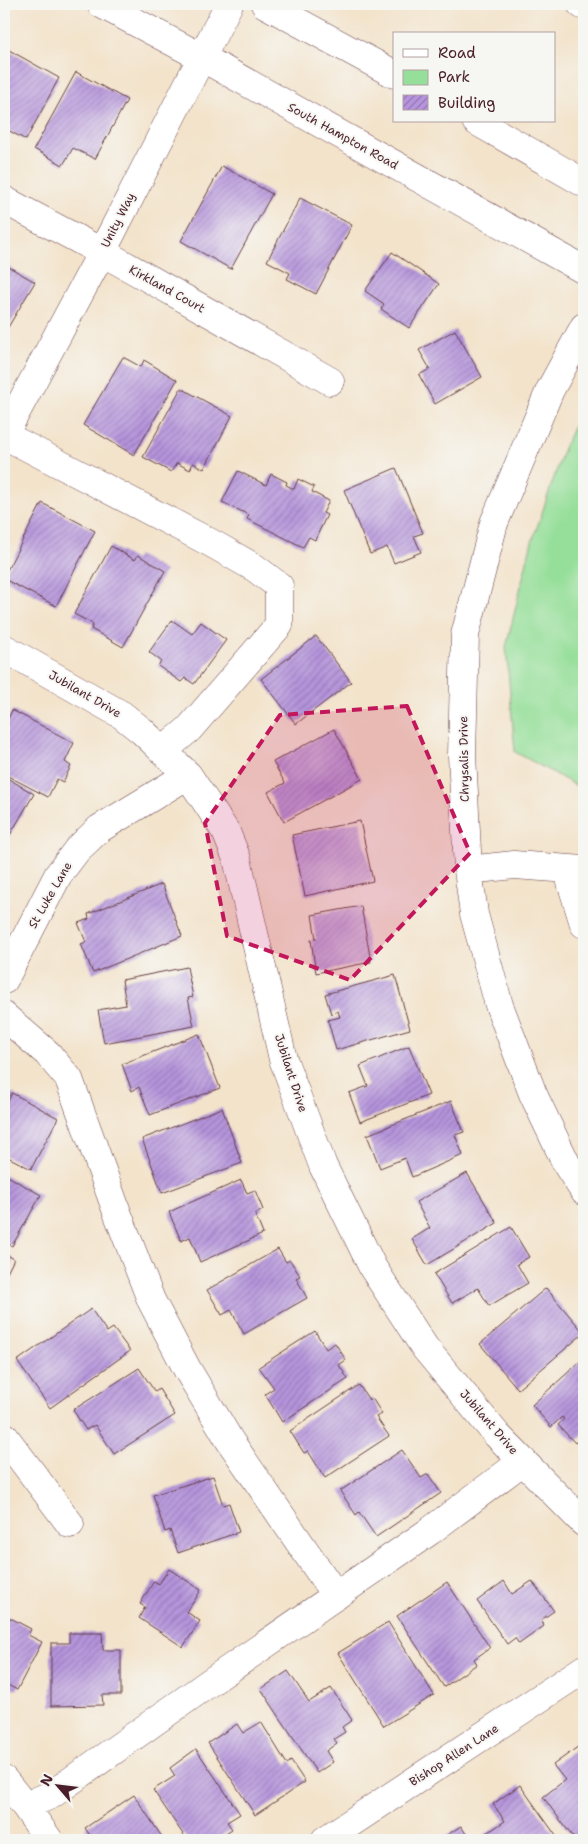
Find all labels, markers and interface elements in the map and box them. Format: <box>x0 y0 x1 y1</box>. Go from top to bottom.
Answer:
legend <box>393 32 556 122</box>
text: Road <box>438 43 476 63</box>
text: Park <box>438 67 470 87</box>
text: Building <box>438 93 495 113</box>
street label: South Hampton Road <box>285 99 401 173</box>
street label: Unity Way <box>97 190 139 250</box>
street label: Kirkland Court <box>126 262 208 316</box>
street label: Jubilant Drive <box>46 667 124 721</box>
street label: Chrysalis Drive <box>455 716 473 802</box>
street label: St Luke Lane <box>25 859 76 931</box>
street label: Jubilant Drive <box>271 1032 311 1114</box>
street label: Jubilant Drive <box>456 1386 522 1458</box>
street label: Bishop Allen Lane <box>406 1720 502 1790</box>
north arrow <box>32 1762 82 1812</box>
text: N <box>36 1771 57 1789</box>

